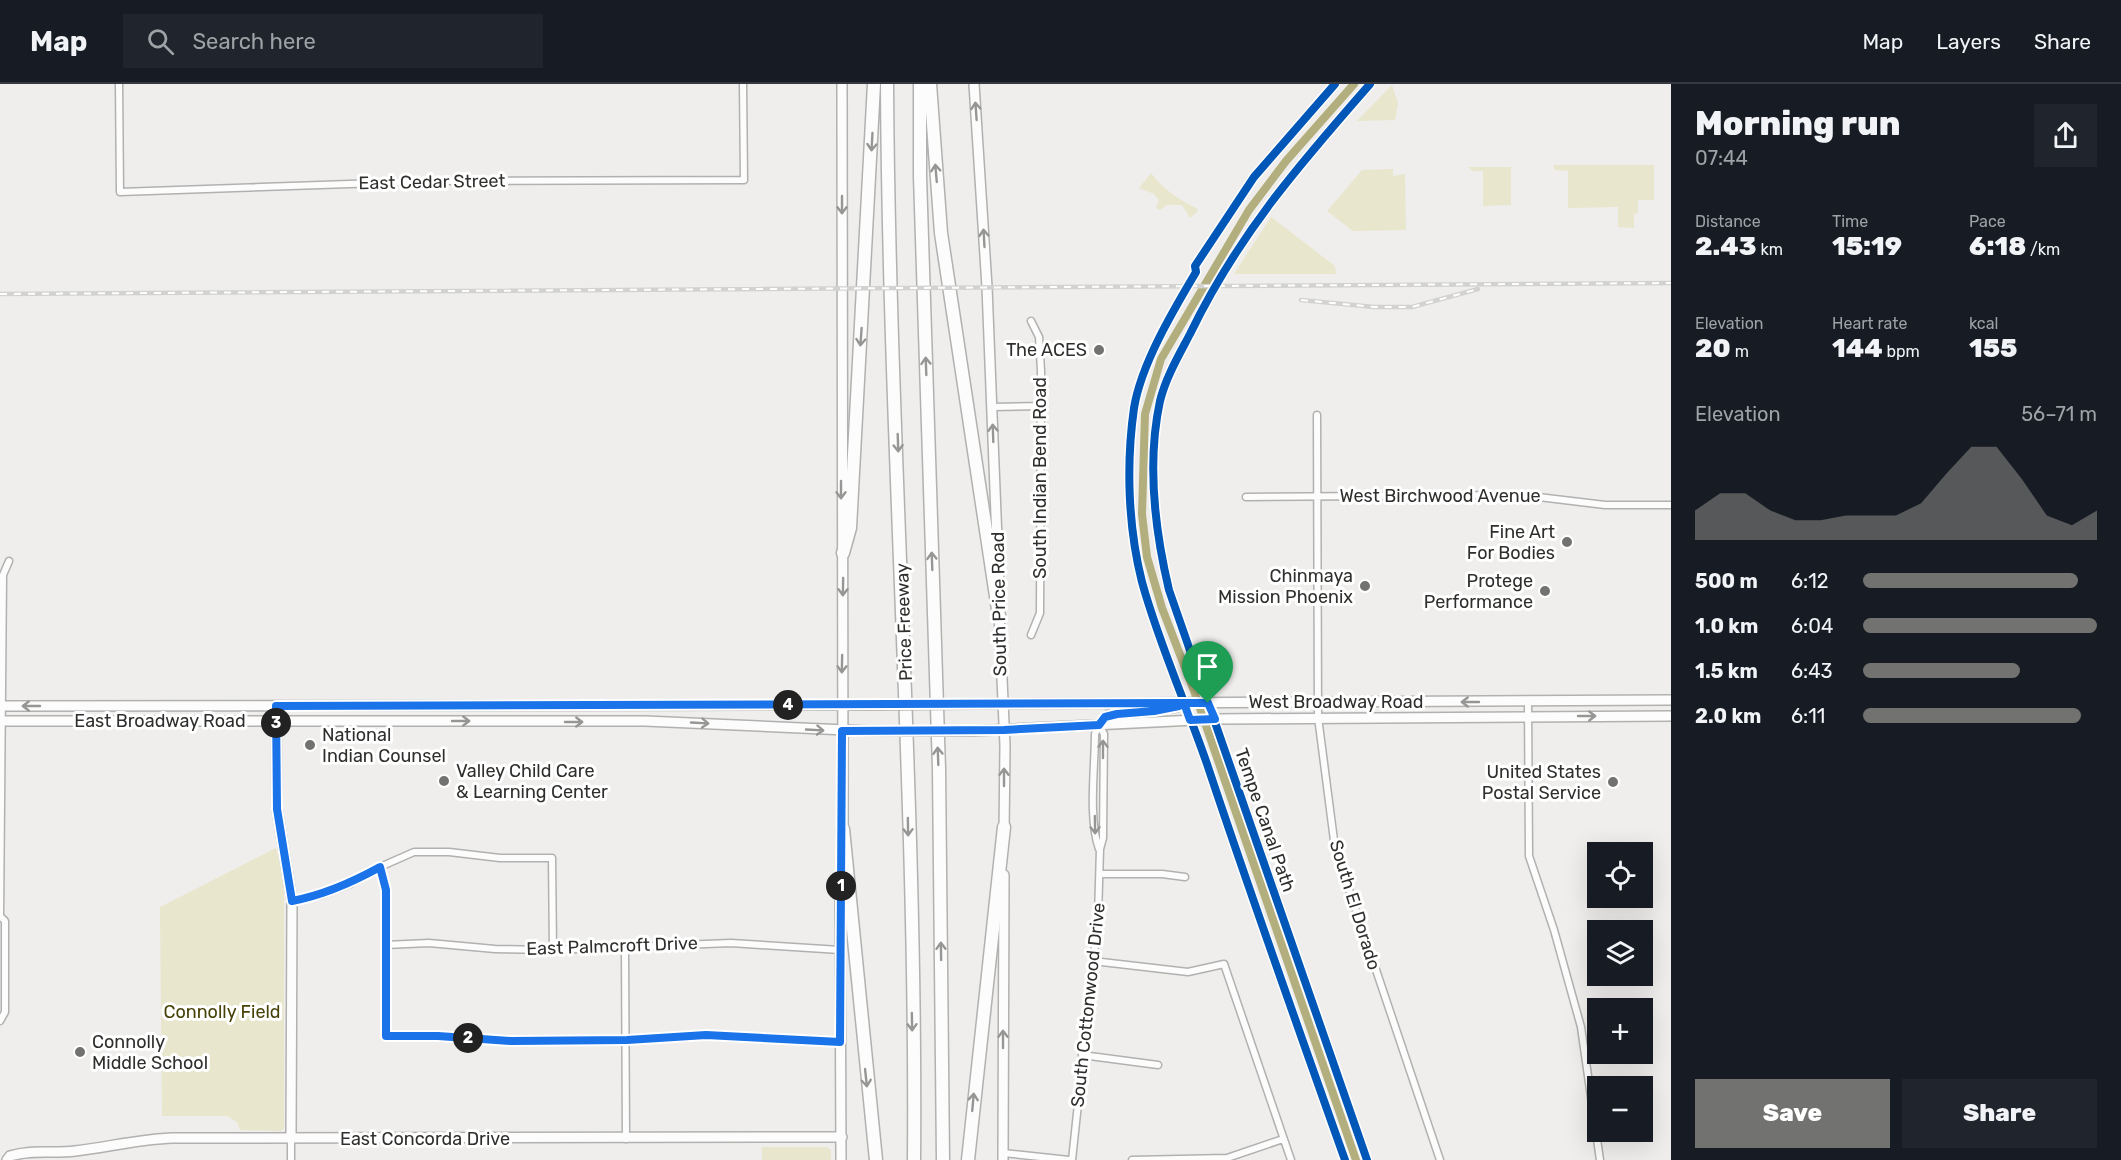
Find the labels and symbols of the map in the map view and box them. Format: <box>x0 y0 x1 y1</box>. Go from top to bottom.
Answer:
one-way arrow <box>970 102 981 122</box>
one-way arrow <box>867 132 878 152</box>
one-way arrow <box>930 163 941 183</box>
street label: East Cedar Street <box>358 170 506 194</box>
one-way arrow <box>836 195 848 215</box>
one-way arrow <box>979 228 990 248</box>
one-way arrow <box>856 327 867 347</box>
place label: The ACES <box>1006 339 1087 361</box>
marker: The ACES <box>1092 343 1106 357</box>
one-way arrow <box>920 356 932 376</box>
street label: South Indian Bend Road <box>1029 377 1051 579</box>
one-way arrow <box>988 423 999 443</box>
one-way arrow <box>892 433 903 453</box>
one-way arrow <box>835 480 847 500</box>
street label: West Birchwood Avenue <box>1339 485 1541 507</box>
place label: Fine Art For Bodies <box>1467 521 1555 564</box>
street label: South Price Road <box>987 532 1011 676</box>
marker: Fine Art For Bodies <box>1560 535 1574 549</box>
one-way arrow <box>926 551 938 571</box>
street label: Price Freeway <box>891 563 917 681</box>
place label: Chinmaya Mission Phoenix <box>1218 565 1353 608</box>
place label: Protege Performance <box>1424 570 1533 613</box>
one-way arrow <box>837 577 849 597</box>
marker: Chinmaya Mission Phoenix <box>1358 579 1372 593</box>
marker: Protege Performance <box>1538 584 1552 598</box>
pin <box>1182 641 1233 703</box>
one-way arrow <box>836 653 848 673</box>
pin: 4 <box>773 690 803 720</box>
street label: West Broadway Road <box>1249 691 1423 713</box>
one-way arrow <box>1460 696 1480 708</box>
one-way arrow <box>22 700 42 712</box>
pin: 3 <box>261 708 291 738</box>
street label: East Broadway Road <box>74 710 246 732</box>
one-way arrow <box>1576 710 1596 722</box>
one-way arrow <box>450 715 470 727</box>
one-way arrow <box>564 716 584 728</box>
one-way arrow <box>690 718 710 729</box>
place label: National Indian Counsel <box>322 724 446 767</box>
one-way arrow <box>805 724 825 735</box>
marker: National Indian Counsel <box>303 738 317 752</box>
one-way arrow <box>1097 740 1109 760</box>
street label: Tempe Canal Path <box>1230 745 1300 895</box>
one-way arrow <box>932 746 944 766</box>
place label: Valley Child Care & Learning Center <box>456 760 608 803</box>
place label: United States Postal Service <box>1482 761 1601 804</box>
one-way arrow <box>998 767 1010 787</box>
marker: Valley Child Care & Learning Center <box>437 774 451 788</box>
marker: United States Postal Service <box>1606 775 1620 789</box>
one-way arrow <box>1089 814 1101 834</box>
one-way arrow <box>903 817 914 837</box>
street label: South El Dorado <box>1325 837 1385 973</box>
pin: 1 <box>826 871 856 901</box>
street label: South Cottonwood Drive <box>1066 902 1110 1108</box>
street label: East Palmcroft Drive <box>526 932 698 960</box>
one-way arrow <box>935 941 947 961</box>
park label: Connolly Field <box>163 1001 281 1023</box>
one-way arrow <box>906 1012 918 1032</box>
pin: 2 <box>453 1023 483 1053</box>
one-way arrow <box>997 1029 1009 1049</box>
place label: Connolly Middle School <box>92 1031 208 1074</box>
marker: Connolly Middle School <box>73 1045 87 1059</box>
one-way arrow <box>861 1067 872 1087</box>
one-way arrow <box>968 1092 979 1112</box>
street label: East Concorda Drive <box>340 1128 510 1150</box>

